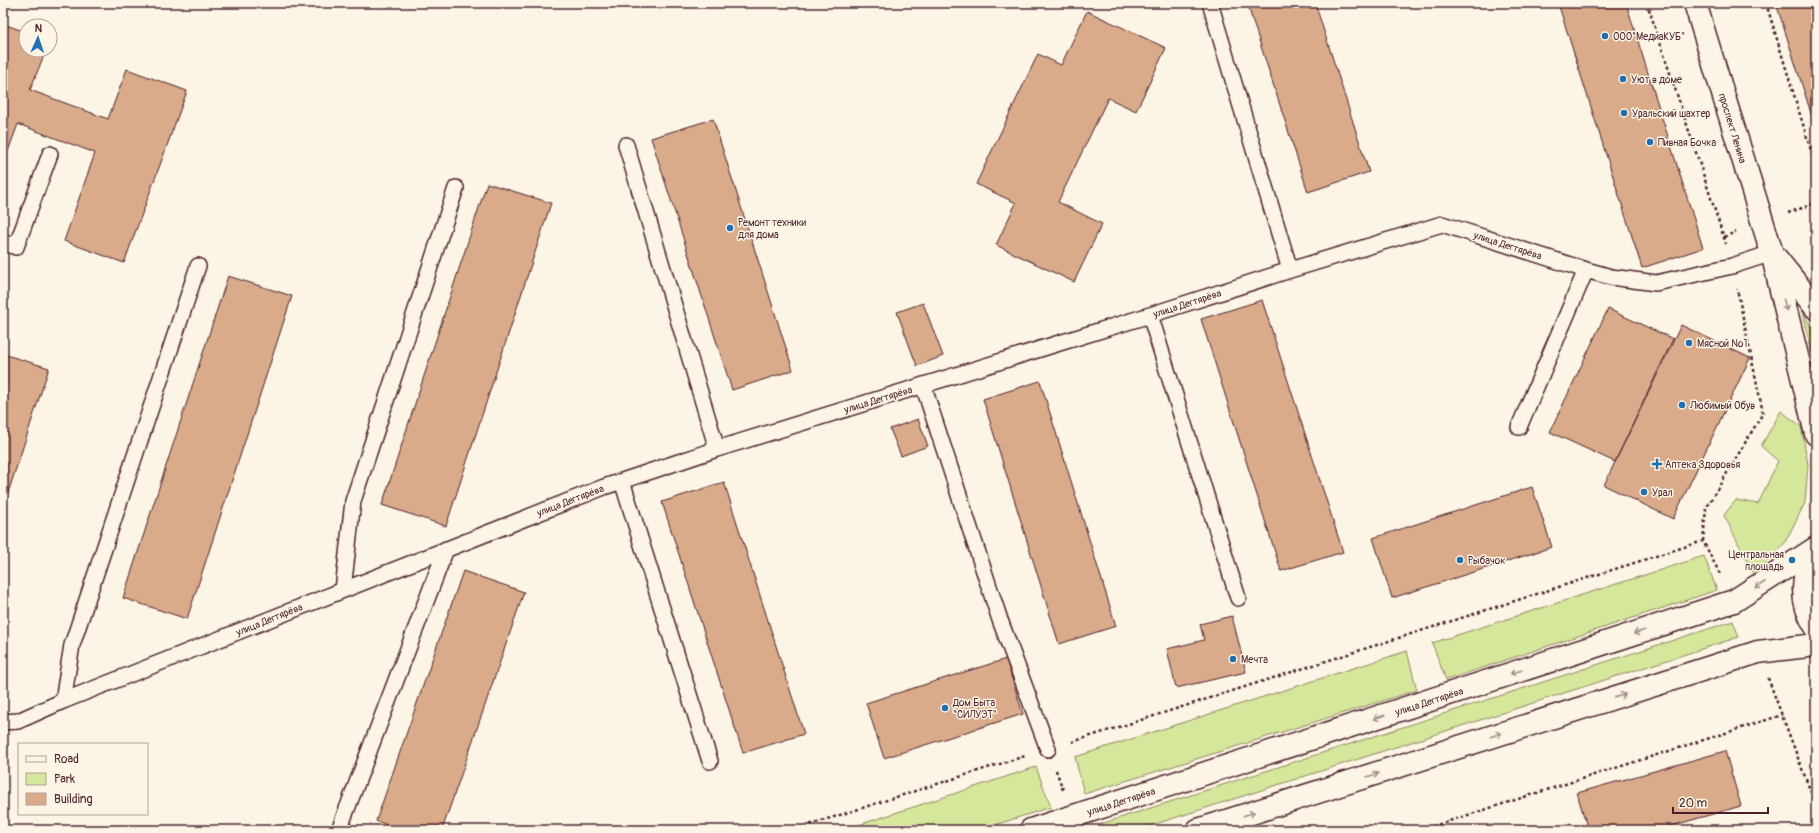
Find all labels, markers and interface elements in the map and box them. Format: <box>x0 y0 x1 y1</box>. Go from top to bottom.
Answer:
north arrow <box>18 18 58 58</box>
text: N <box>34 22 43 35</box>
marker: ООО"МедиаКУБ" <box>1600 31 1610 41</box>
place label: ООО"МедиаКУБ" <box>1613 31 1685 43</box>
marker: Уют в доме <box>1618 74 1628 84</box>
place label: Уют в доме <box>1631 74 1682 86</box>
street label: проспект Ленина <box>1716 92 1748 165</box>
marker: Уральский шахтер <box>1619 108 1629 118</box>
place label: Уральский шахтер <box>1632 108 1711 120</box>
marker: Пивная Бочка <box>1645 137 1655 147</box>
place label: Пивная Бочка <box>1658 137 1716 149</box>
place label: Ремонт техники для дома <box>738 217 807 241</box>
marker: Ремонт техники для дома <box>725 223 735 233</box>
street label: улица Дегтярёва <box>1471 229 1544 263</box>
street label: улица Дегтярёва <box>1151 287 1223 321</box>
one-way arrow <box>1781 298 1789 311</box>
marker: Мясной №1 <box>1684 338 1694 348</box>
place label: Мясной №1 <box>1697 338 1747 350</box>
street label: улица Дегтярёва <box>842 384 914 416</box>
marker: Любимый Обув <box>1677 400 1687 410</box>
place label: Любимый Обув <box>1689 400 1755 412</box>
marker: Аптека Здоровья <box>1652 459 1662 469</box>
place label: Аптека Здоровья <box>1665 459 1740 471</box>
street label: улица Дегтярёва <box>534 483 606 520</box>
marker: Урал <box>1639 487 1649 497</box>
place label: Урал <box>1652 487 1673 499</box>
place label: Центральная площадь <box>1728 549 1784 573</box>
marker: Рыбачок <box>1455 555 1465 565</box>
place label: Рыбачок <box>1468 555 1505 567</box>
marker: Центральная площадь <box>1787 555 1797 565</box>
one-way arrow <box>1754 581 1766 589</box>
street label: улица Дегтярёва <box>233 601 305 639</box>
one-way arrow <box>1633 629 1646 636</box>
marker: Мечта <box>1228 654 1238 664</box>
place label: Мечта <box>1241 654 1268 666</box>
one-way arrow <box>1510 669 1523 676</box>
street label: улица Дегтярёва <box>1393 685 1465 719</box>
one-way arrow <box>1614 692 1627 699</box>
place label: Дом Быта "СИЛУЭТ" <box>952 697 997 721</box>
marker: Дом Быта "СИЛУЭТ" <box>940 703 950 713</box>
one-way arrow <box>1373 714 1386 721</box>
one-way arrow <box>1490 731 1503 738</box>
legend <box>18 743 148 815</box>
text: Road <box>54 752 79 767</box>
one-way arrow <box>1366 771 1379 778</box>
text: Park <box>54 772 75 787</box>
street label: улица Дегтярёва <box>1085 785 1157 819</box>
scale bar <box>1673 789 1768 815</box>
text: Building <box>54 792 93 807</box>
text: 20 m <box>1679 796 1708 811</box>
one-way arrow <box>1242 810 1255 817</box>

